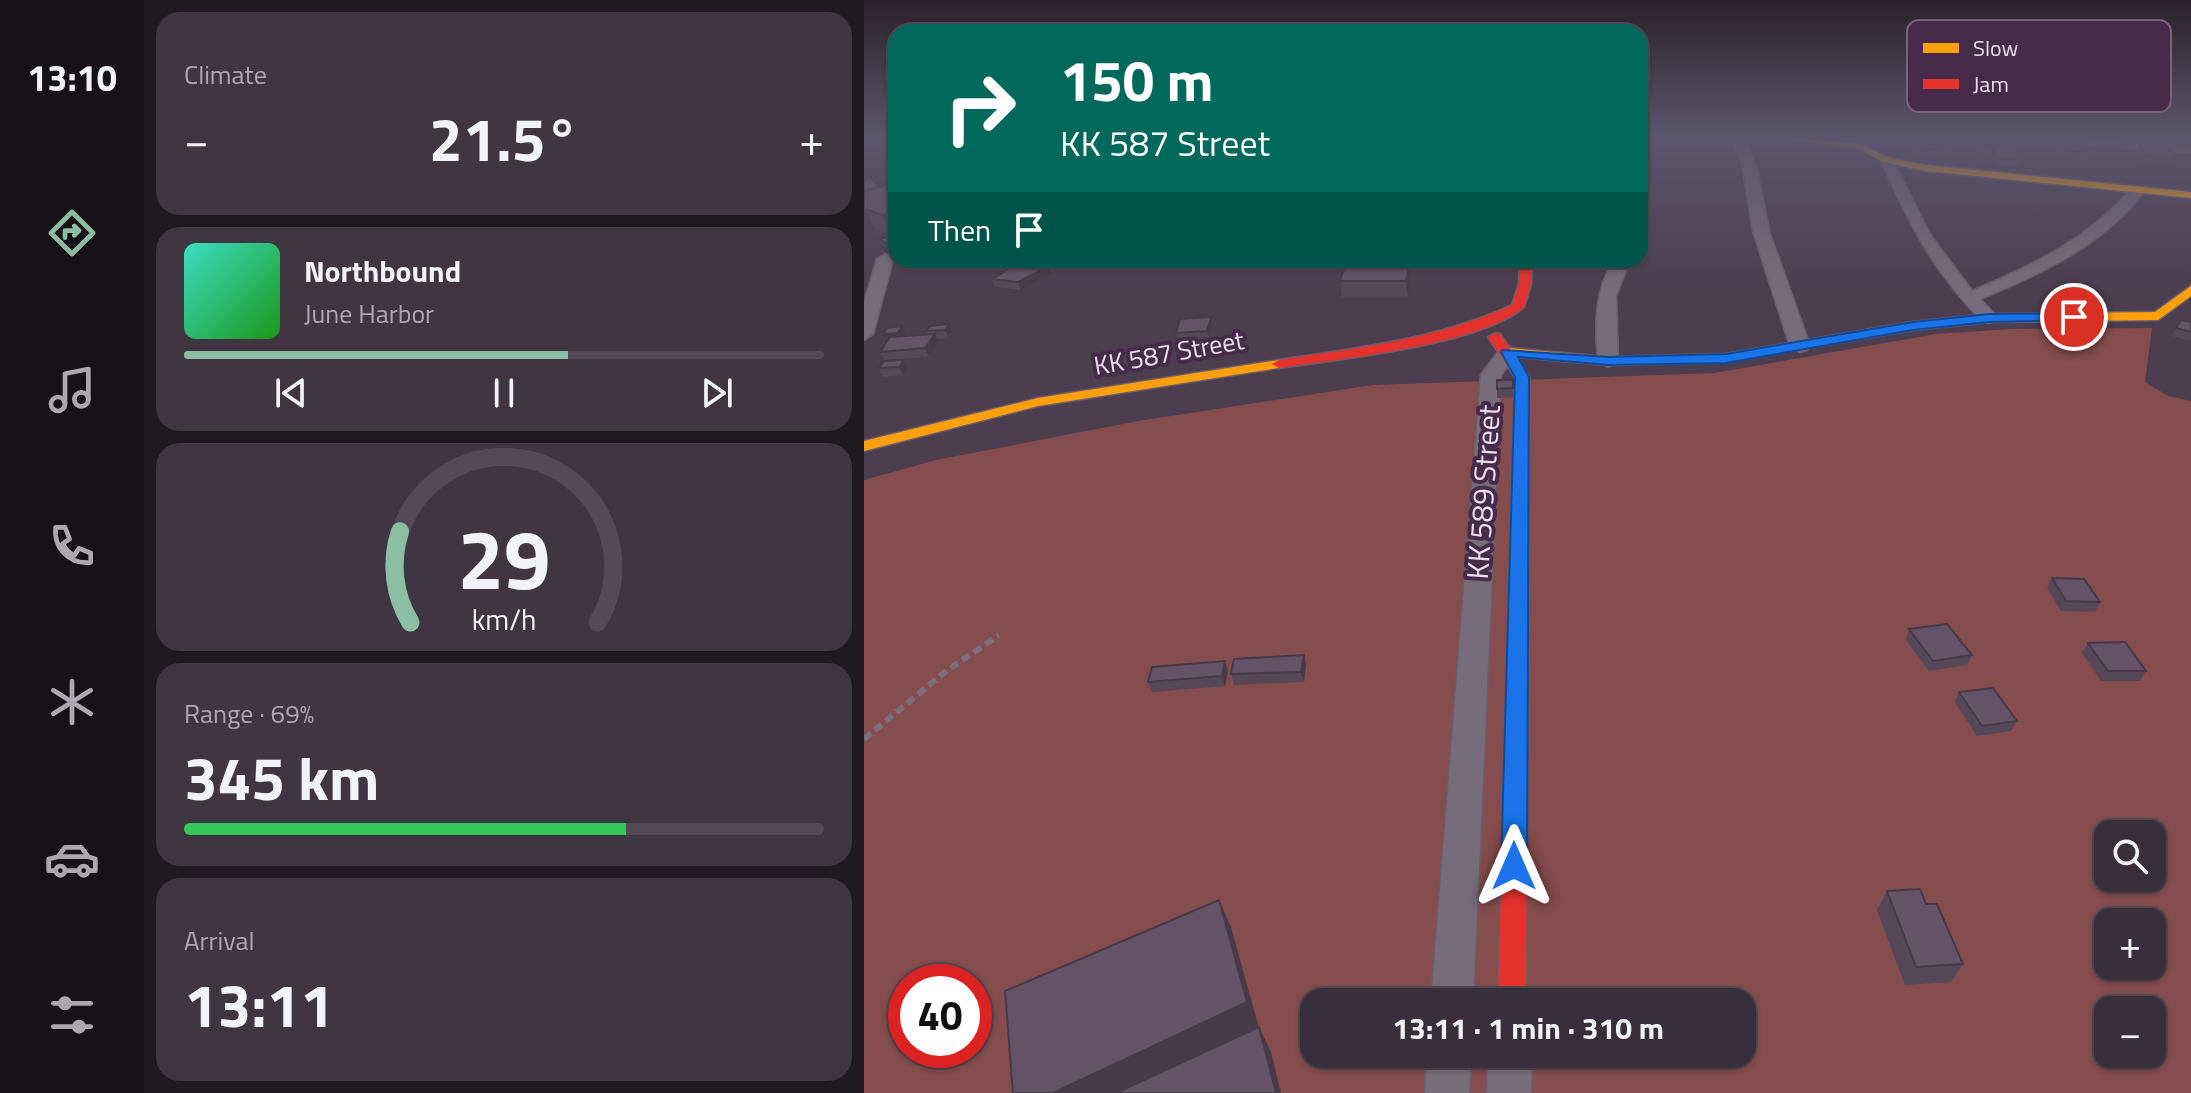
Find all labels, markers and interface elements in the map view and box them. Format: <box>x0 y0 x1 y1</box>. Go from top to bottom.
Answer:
legend <box>1907 20 2171 112</box>
text: Slow <box>1973 31 2019 65</box>
text: 150 m <box>1060 38 1213 123</box>
text: 13:10 <box>27 50 117 105</box>
text: Climate <box>184 55 267 94</box>
icon: right <box>928 56 1032 160</box>
text: Jam <box>1973 67 2009 101</box>
text: 21.5° <box>429 93 579 184</box>
text: − <box>184 106 209 173</box>
text: + <box>799 106 824 173</box>
text: KK 587 Street <box>1060 115 1270 170</box>
icon: directions <box>44 205 100 261</box>
text: Then <box>928 207 991 253</box>
icon: arrive <box>1007 208 1051 252</box>
text: Northbound <box>304 248 461 294</box>
pin <box>2040 283 2108 351</box>
text: June Harbor <box>304 294 434 333</box>
icon: arrive <box>2052 295 2096 339</box>
street label: KK 587 Street <box>1091 320 1247 385</box>
icon: music <box>44 362 100 418</box>
icon: previous <box>269 371 313 415</box>
icon: pause <box>482 371 526 415</box>
icon: next <box>695 371 739 415</box>
street label: KK 589 Street <box>1454 403 1512 581</box>
text: 29 <box>457 494 551 620</box>
icon: phone <box>44 518 100 574</box>
text: km/h <box>472 598 536 641</box>
icon: climate <box>44 674 100 730</box>
text: Range · 69% <box>184 694 314 733</box>
text: 345 km <box>184 732 379 823</box>
map controls <box>2094 820 2166 1068</box>
button: search <box>2094 820 2166 892</box>
position arrow <box>1472 824 1556 908</box>
icon: car <box>44 831 100 887</box>
button: + <box>2094 908 2166 980</box>
text: Arrival <box>184 921 255 960</box>
text: 13:11 <box>184 959 334 1050</box>
speed limit sign: 40 <box>888 964 992 1068</box>
icon: filters <box>44 987 100 1043</box>
button: − <box>2094 996 2166 1068</box>
text: 13:11 · 1 min · 310 m <box>1392 1005 1664 1051</box>

